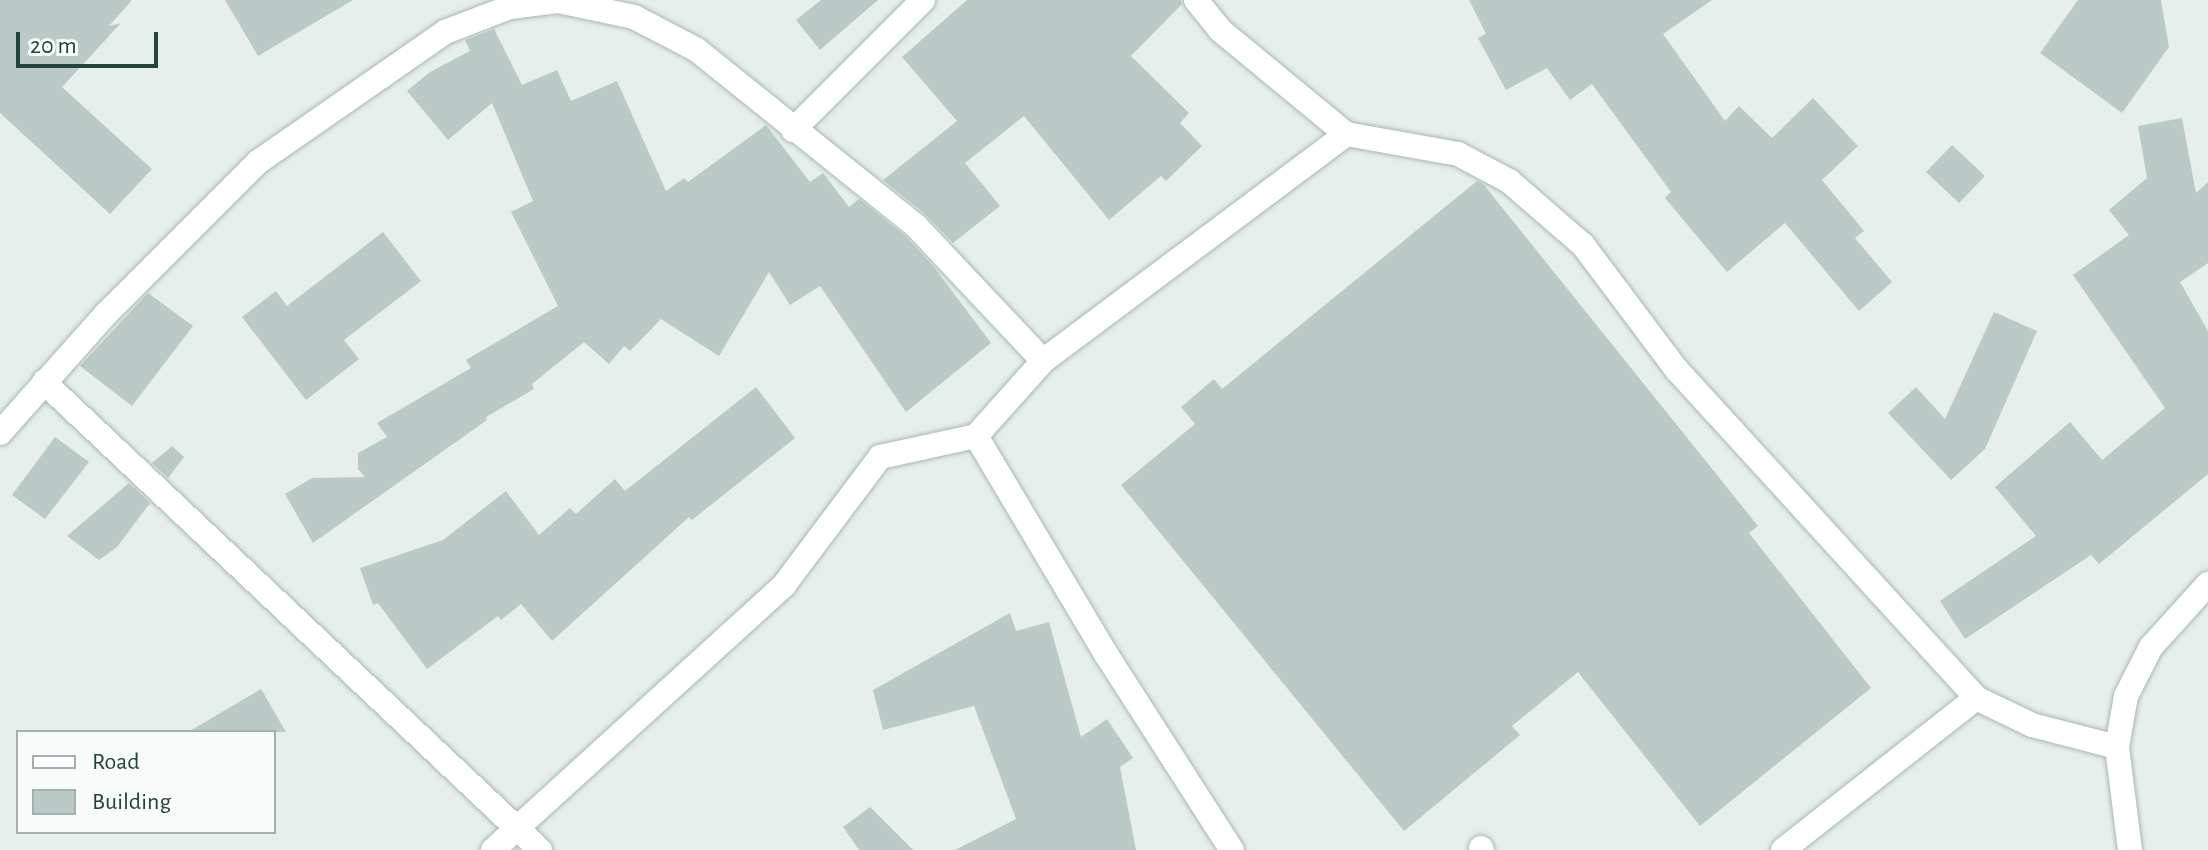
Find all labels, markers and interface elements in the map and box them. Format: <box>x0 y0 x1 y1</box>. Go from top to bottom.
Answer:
scale bar <box>20 16 162 66</box>
text: 20 m <box>30 34 77 58</box>
legend <box>16 730 276 834</box>
text: Road <box>92 750 140 774</box>
text: Building <box>92 790 171 814</box>

